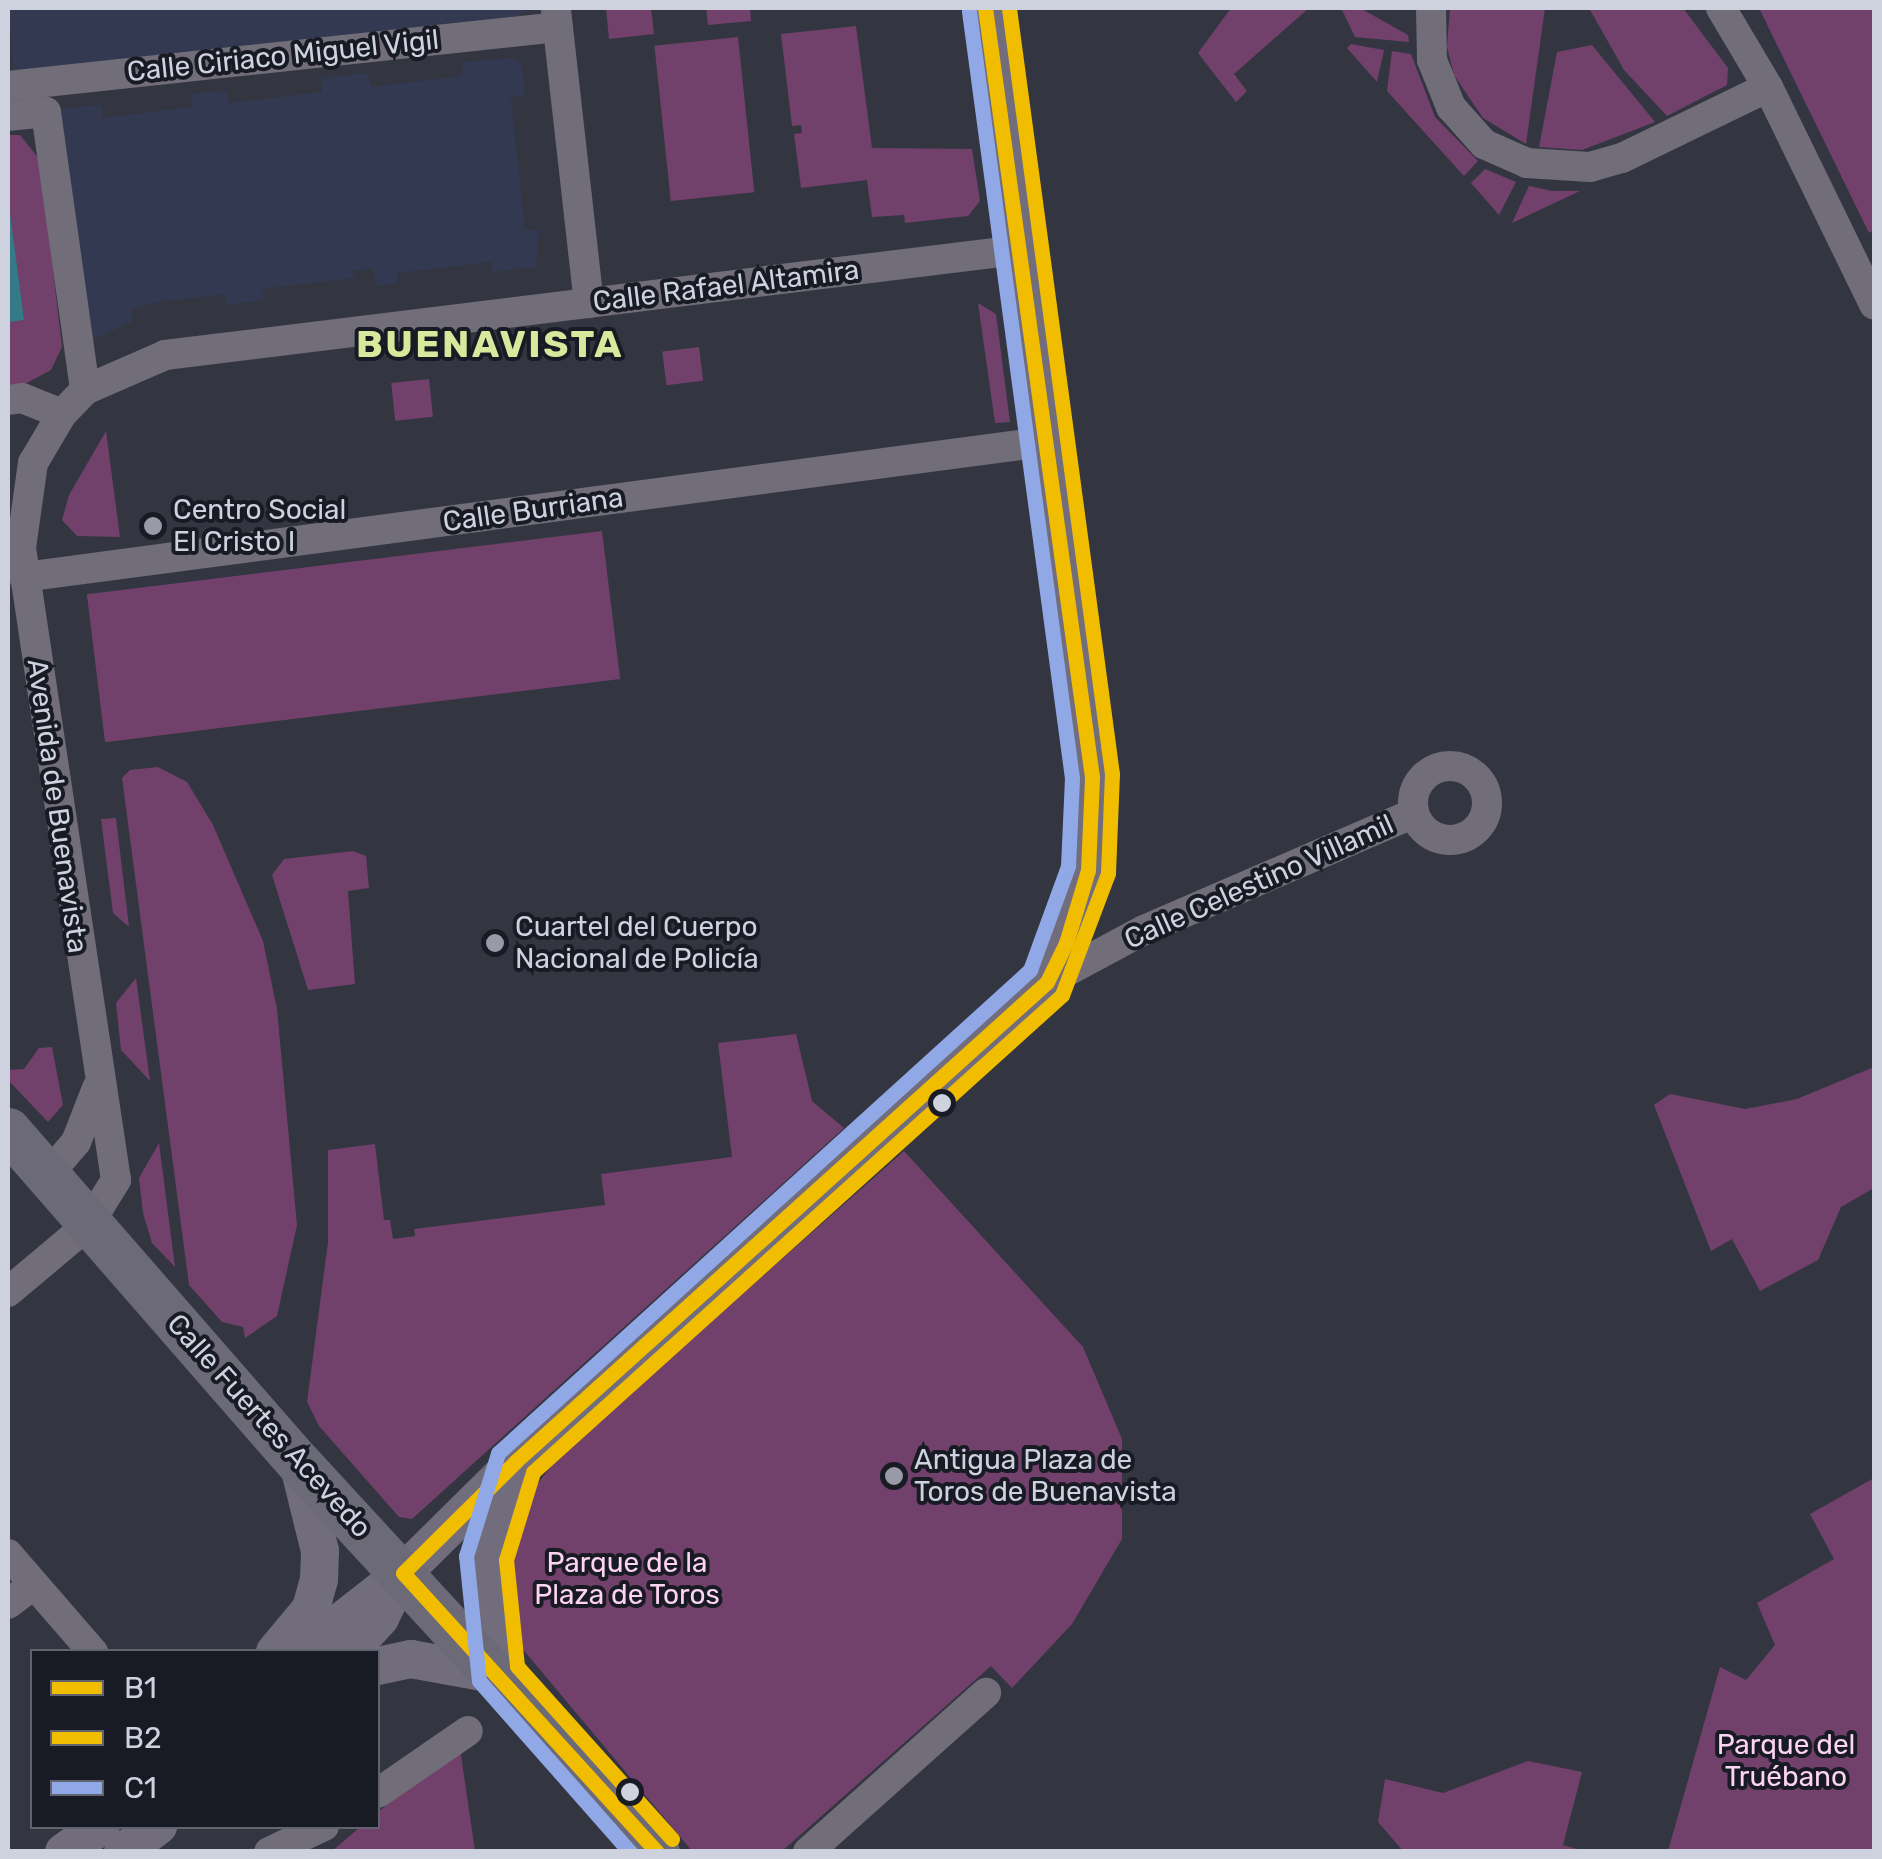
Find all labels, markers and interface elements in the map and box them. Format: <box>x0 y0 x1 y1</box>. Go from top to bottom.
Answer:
street label: Calle Ciriaco Miguel Vigil <box>125 23 441 89</box>
street label: Calle Rafael Altamira <box>591 253 861 319</box>
district label: BUENAVISTA <box>356 322 624 368</box>
street label: Calle Burriana <box>441 481 625 539</box>
place label: Centro Social El Cristo I <box>173 493 346 559</box>
marker: Centro Social El Cristo I <box>142 515 164 537</box>
street label: Avenida de Buenavista <box>20 657 94 955</box>
street label: Calle Celestino Villamil <box>1119 807 1399 957</box>
place label: Cuartel del Cuerpo Nacional de Policía <box>515 910 759 976</box>
marker: Cuartel del Cuerpo Nacional de Policía <box>484 932 506 954</box>
unlabelled marker <box>932 1093 952 1113</box>
street label: Calle Fuertes Acevedo <box>160 1307 378 1545</box>
place label: Antigua Plaza de Toros de Buenavista <box>914 1443 1177 1509</box>
marker: Antigua Plaza de Toros de Buenavista <box>883 1465 905 1487</box>
park label: Parque de la Plaza de Toros <box>534 1546 720 1612</box>
legend <box>30 1649 380 1829</box>
text: B1 <box>124 1670 157 1706</box>
text: B2 <box>124 1720 162 1756</box>
park label: Parque del Truébano <box>1717 1728 1855 1794</box>
text: C1 <box>124 1770 157 1806</box>
unlabelled marker <box>620 1782 640 1802</box>

